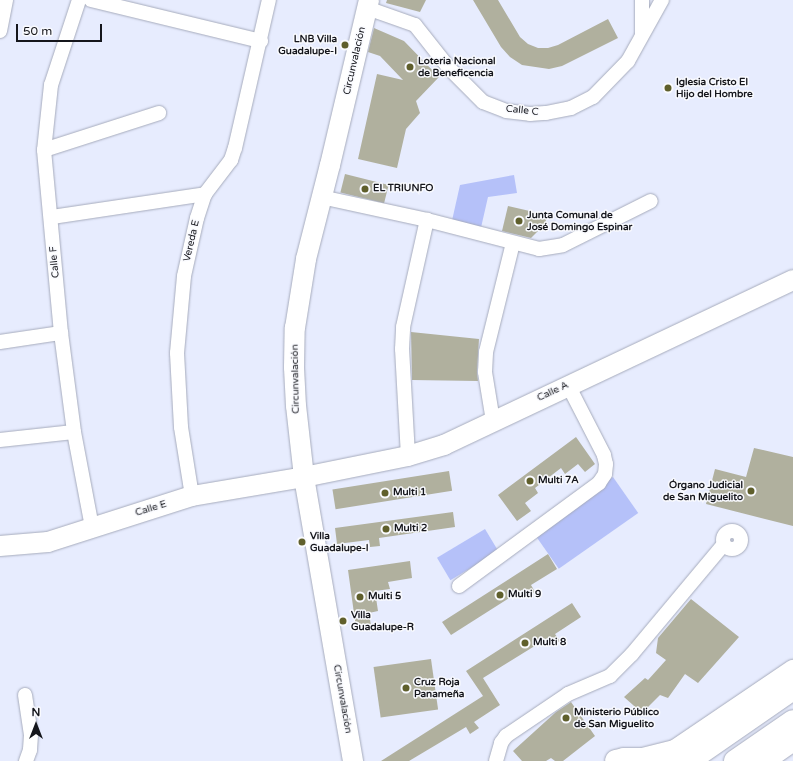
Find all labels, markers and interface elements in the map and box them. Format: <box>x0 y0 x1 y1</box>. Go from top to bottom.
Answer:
scale bar <box>18 16 104 42</box>
text: 50 m <box>23 24 52 38</box>
street label: Circunvalación <box>341 26 369 96</box>
place label: LNB Villa Guadalupe-I <box>278 33 337 56</box>
marker: LNB Villa Guadalupe-I <box>340 40 350 50</box>
place label: Loteria Nacional de Beneficencia <box>418 55 495 78</box>
marker: Loteria Nacional de Beneficencia <box>405 62 415 72</box>
place label: Iglesia Cristo El Hijo del Hombre <box>676 76 753 100</box>
marker: Iglesia Cristo El Hijo del Hombre <box>663 83 673 93</box>
street label: Calle C <box>505 103 539 119</box>
place label: EL TRIUNFO <box>373 183 433 195</box>
marker: EL TRIUNFO <box>360 184 370 194</box>
place label: Junta Comunal de José Domingo Espinar <box>527 209 632 232</box>
marker: Junta Comunal de José Domingo Espinar <box>514 216 524 226</box>
street label: Vereda E <box>181 219 203 263</box>
street label: Calle F <box>48 246 62 278</box>
street label: Circunvalación <box>289 344 303 414</box>
street label: Calle A <box>535 380 571 404</box>
place label: Multi 7A <box>538 475 579 487</box>
marker: Multi 7A <box>525 476 535 486</box>
place label: Órgano Judicial de San Miguelito <box>663 479 743 502</box>
marker: Órgano Judicial de San Miguelito <box>746 486 756 496</box>
place label: Multi 1 <box>393 487 426 499</box>
marker: Multi 1 <box>380 488 390 498</box>
street label: Calle E <box>134 499 168 519</box>
place label: Multi 2 <box>394 523 427 535</box>
marker: Multi 2 <box>381 524 391 534</box>
place label: Villa Guadalupe-I <box>310 530 369 554</box>
marker: Villa Guadalupe-I <box>297 537 307 547</box>
place label: Multi 9 <box>508 589 541 601</box>
marker: Multi 9 <box>495 590 505 600</box>
place label: Multi 5 <box>368 591 401 603</box>
marker: Multi 5 <box>355 592 365 602</box>
place label: Villa Guadalupe-R <box>351 609 414 632</box>
marker: Villa Guadalupe-R <box>338 616 348 626</box>
place label: Multi 8 <box>533 637 566 649</box>
marker: Multi 8 <box>520 638 530 648</box>
street label: Circunvalación <box>330 664 354 734</box>
place label: Cruz Roja Panameña <box>414 676 464 700</box>
marker: Cruz Roja Panameña <box>401 683 411 693</box>
north arrow <box>16 705 56 745</box>
text: N <box>32 706 40 719</box>
place label: Ministerio Público de San Miguelito <box>574 706 659 730</box>
marker: Ministerio Público de San Miguelito <box>561 713 571 723</box>

